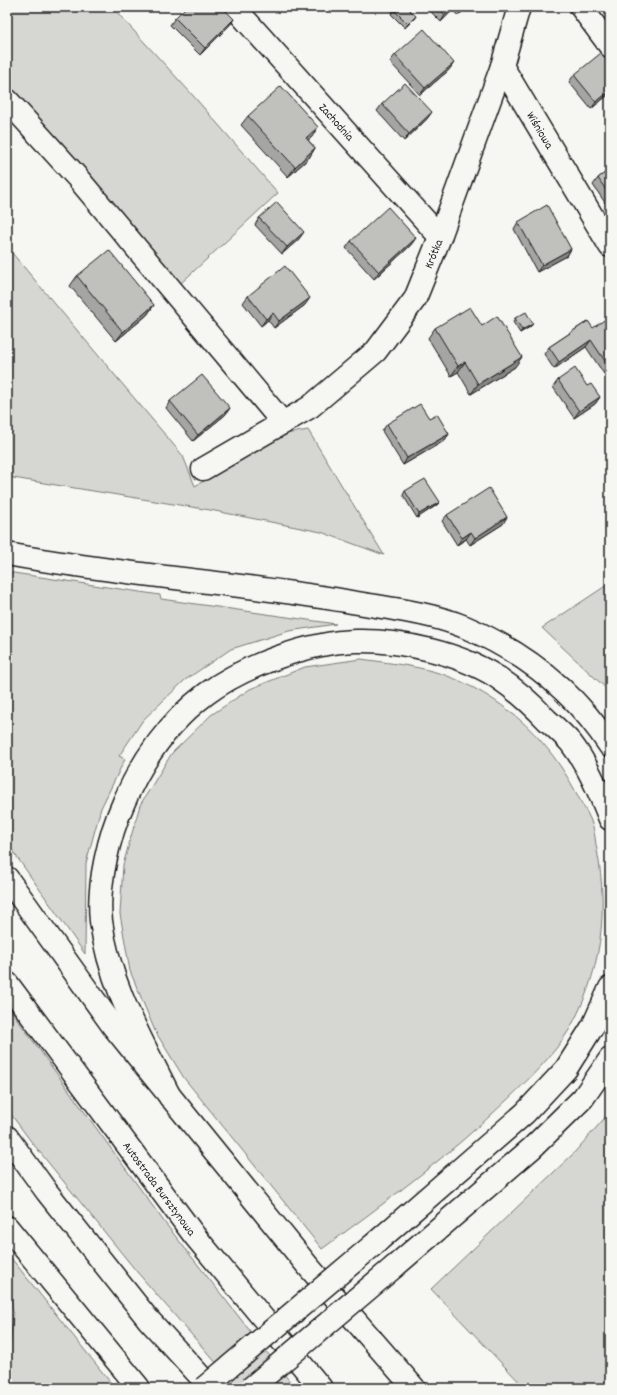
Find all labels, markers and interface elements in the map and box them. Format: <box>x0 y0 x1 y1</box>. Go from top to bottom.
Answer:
street label: Zachodnia <box>314 100 357 146</box>
street label: Wiśniowa <box>521 109 557 153</box>
street label: Krótka <box>421 237 448 272</box>
street label: Autostrada Bursztynowa <box>118 1139 199 1240</box>

